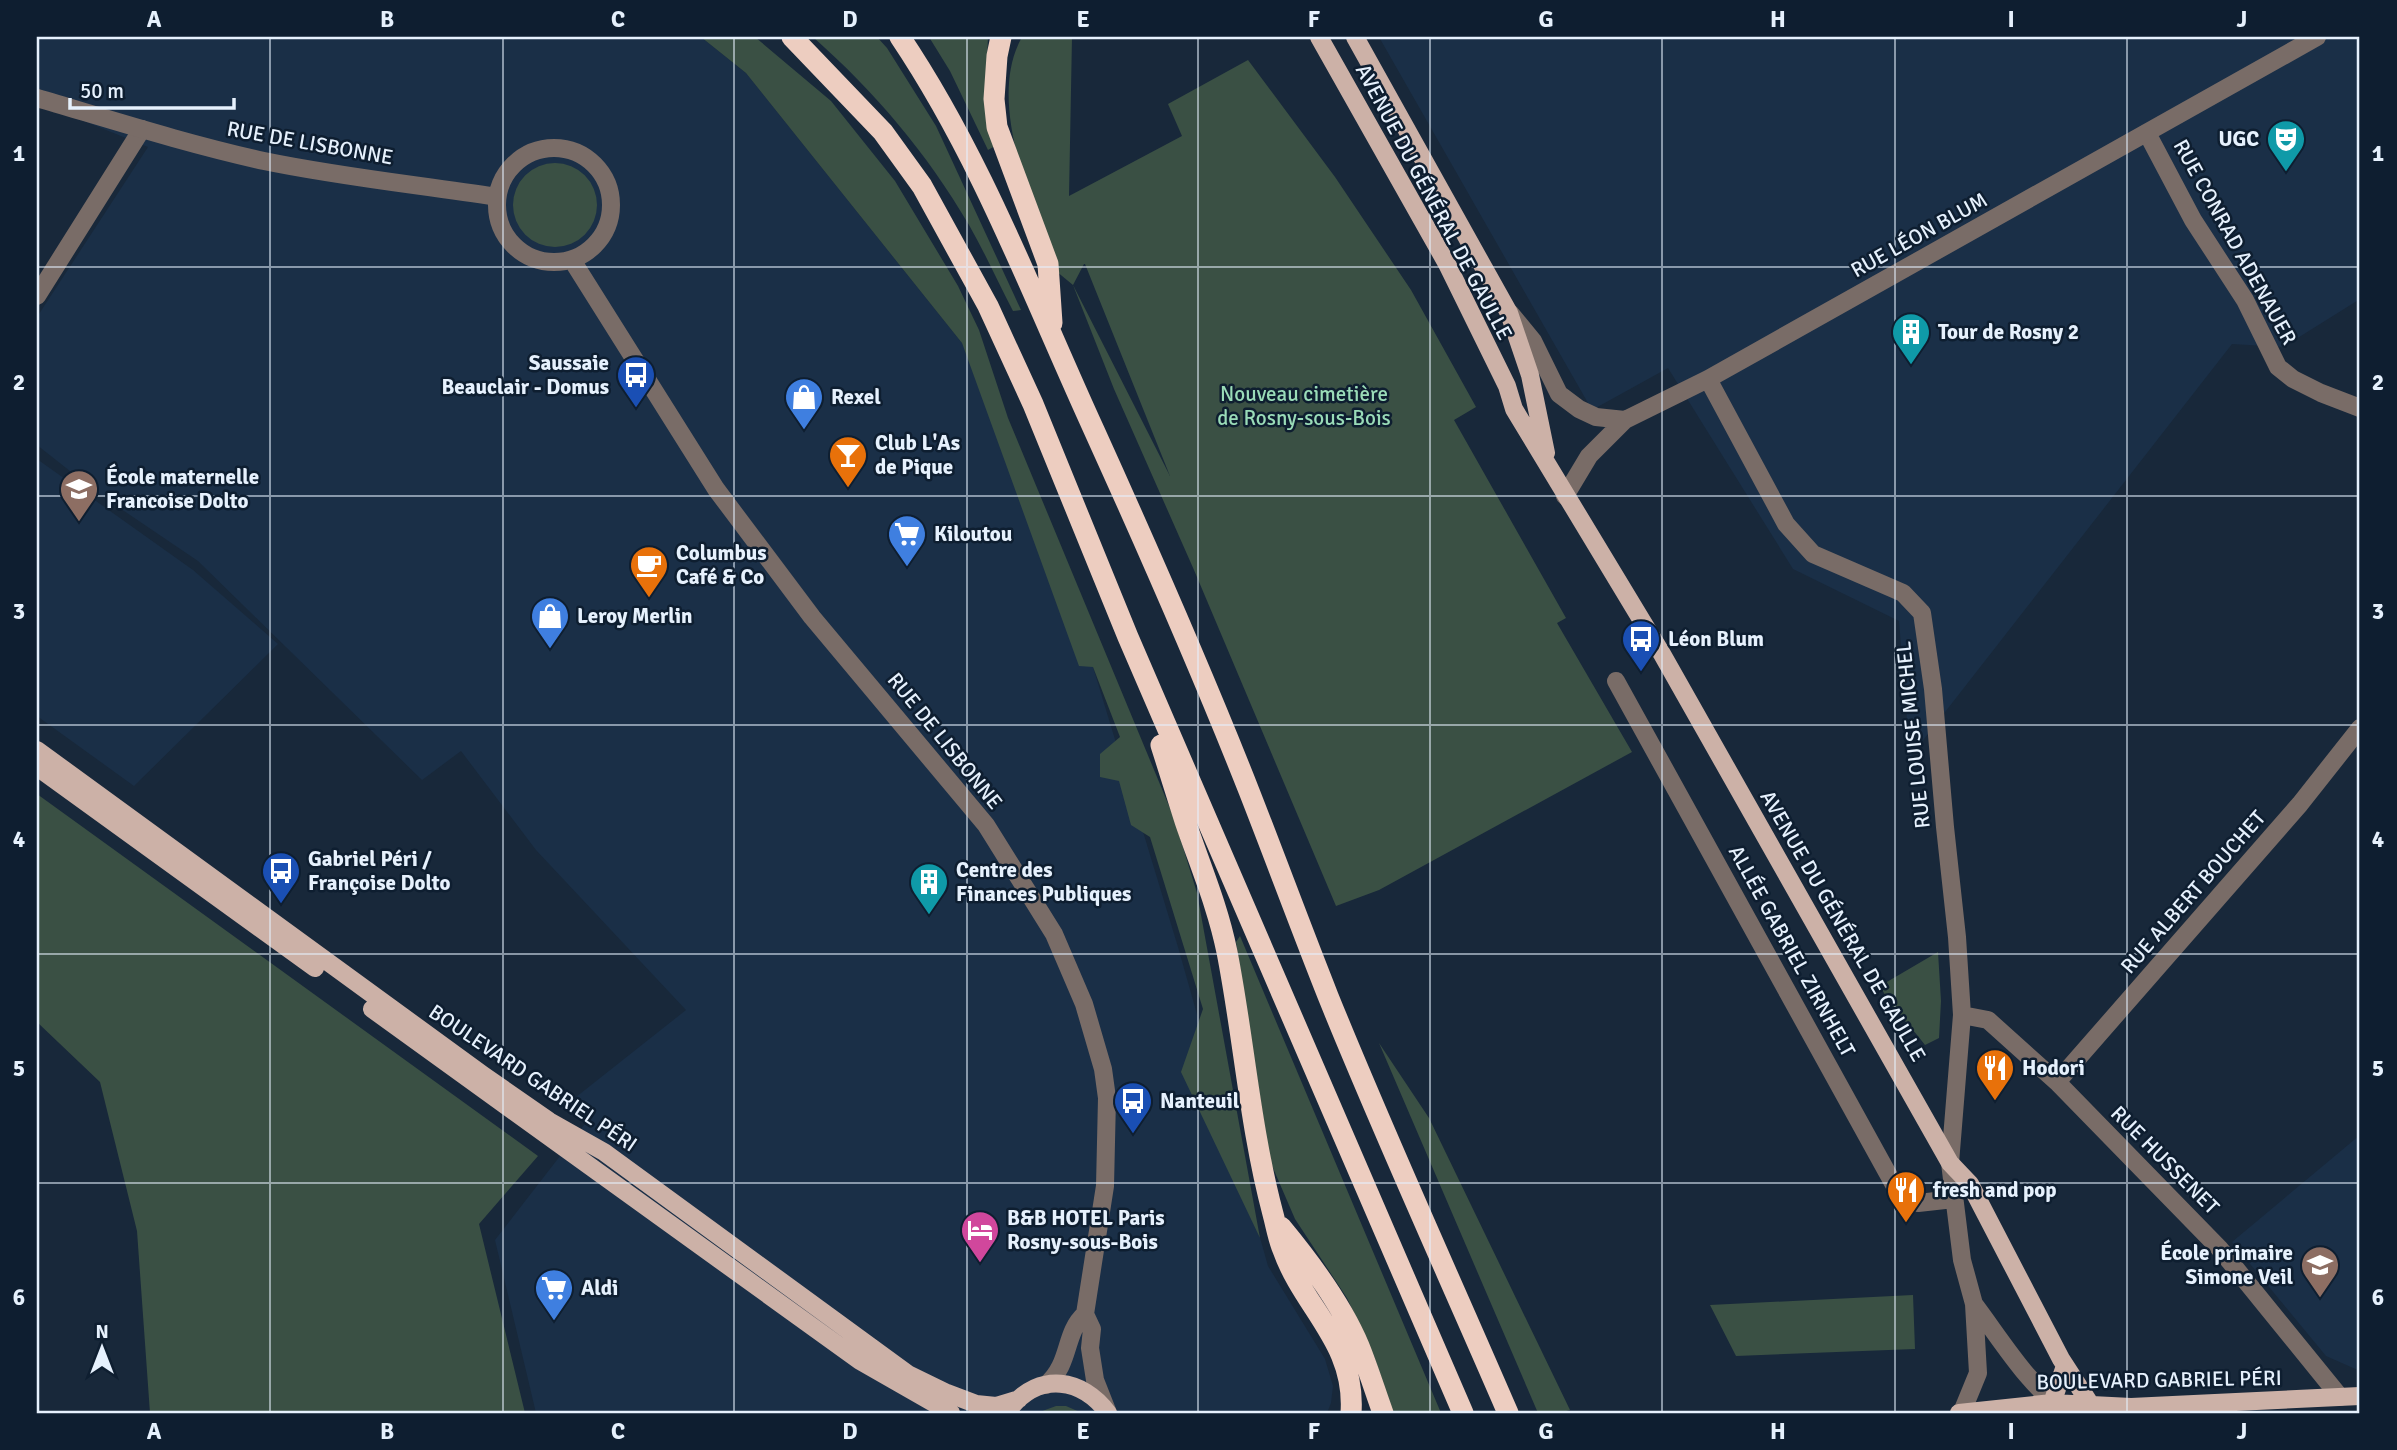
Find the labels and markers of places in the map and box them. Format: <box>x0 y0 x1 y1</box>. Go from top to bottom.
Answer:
theatre icon: UGC <box>2265 118 2307 173</box>
place label: UGC <box>2218 126 2259 152</box>
building icon: Tour de Rosny 2 <box>1890 311 1932 366</box>
place label: Tour de Rosny 2 <box>1938 319 2079 345</box>
place label: Saussaie Beauclair - Domus <box>441 350 609 400</box>
bus stop icon: Saussaie Beauclair - Domus <box>615 354 657 409</box>
shop icon: Rexel <box>783 376 825 431</box>
place label: Rexel <box>831 384 881 410</box>
place label: Club L'As de Pique <box>875 430 960 480</box>
bar icon: Club L'As de Pique <box>827 434 869 489</box>
place label: École maternelle Francoise Dolto <box>106 463 259 514</box>
school or university icon: École maternelle Francoise Dolto <box>58 468 100 523</box>
supermarket icon: Kiloutou <box>886 513 928 568</box>
place label: Kiloutou <box>934 521 1012 547</box>
place label: Columbus Café & Co <box>676 540 767 590</box>
cafe icon: Columbus Café & Co <box>628 544 670 599</box>
shop icon: Leroy Merlin <box>529 595 571 650</box>
place label: Leroy Merlin <box>577 603 692 629</box>
bus stop icon: Léon Blum <box>1620 618 1662 673</box>
place label: Léon Blum <box>1668 626 1764 652</box>
place label: Gabriel Péri / Françoise Dolto <box>308 846 450 896</box>
bus stop icon: Gabriel Péri / Françoise Dolto <box>260 850 302 905</box>
place label: Centre des Finances Publiques <box>956 857 1131 907</box>
building icon: Centre des Finances Publiques <box>908 861 950 916</box>
restaurant icon: Hodori <box>1974 1047 2016 1102</box>
place label: Hodori <box>2022 1055 2085 1081</box>
bus stop icon: Nanteuil <box>1112 1080 1154 1135</box>
place label: Nanteuil <box>1160 1088 1240 1114</box>
restaurant icon: fresh and pop <box>1885 1169 1927 1224</box>
place label: fresh and pop <box>1932 1177 2057 1203</box>
place label: B&B HOTEL Paris Rosny-sous-Bois <box>1007 1205 1165 1255</box>
hotel icon: B&B HOTEL Paris Rosny-sous-Bois <box>959 1209 1001 1264</box>
place label: École primaire Simone Veil <box>2160 1239 2293 1290</box>
school or university icon: École primaire Simone Veil <box>2299 1244 2341 1299</box>
supermarket icon: Aldi <box>533 1267 575 1322</box>
place label: Aldi <box>581 1275 618 1301</box>

